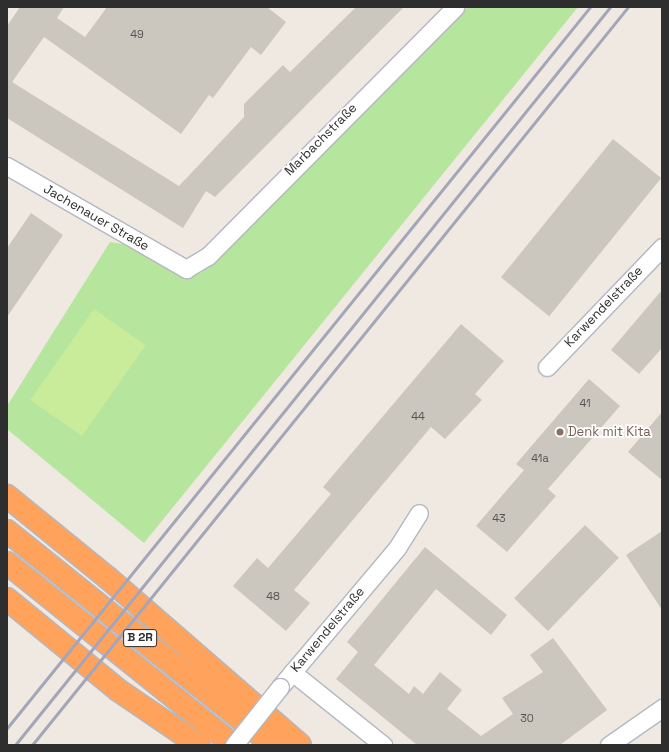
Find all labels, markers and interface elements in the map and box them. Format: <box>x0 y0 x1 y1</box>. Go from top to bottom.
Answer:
house number: 49 <box>130 27 144 41</box>
street label: Marbachstraße <box>282 101 360 179</box>
street label: Jachenauer Straße <box>40 181 152 255</box>
street label: Karwendelstraße <box>562 263 646 351</box>
house number: 41 <box>579 396 591 410</box>
house number: 44 <box>411 409 425 423</box>
place label: Denk mit Kita <box>568 424 651 440</box>
marker: Denk mit Kita <box>555 427 565 437</box>
house number: 41a <box>531 451 549 465</box>
house number: 43 <box>492 511 506 525</box>
street label: Karwendelstraße <box>288 584 368 676</box>
house number: 48 <box>266 589 280 603</box>
road number: B 2R <box>123 628 157 648</box>
house number: 30 <box>520 711 534 725</box>

